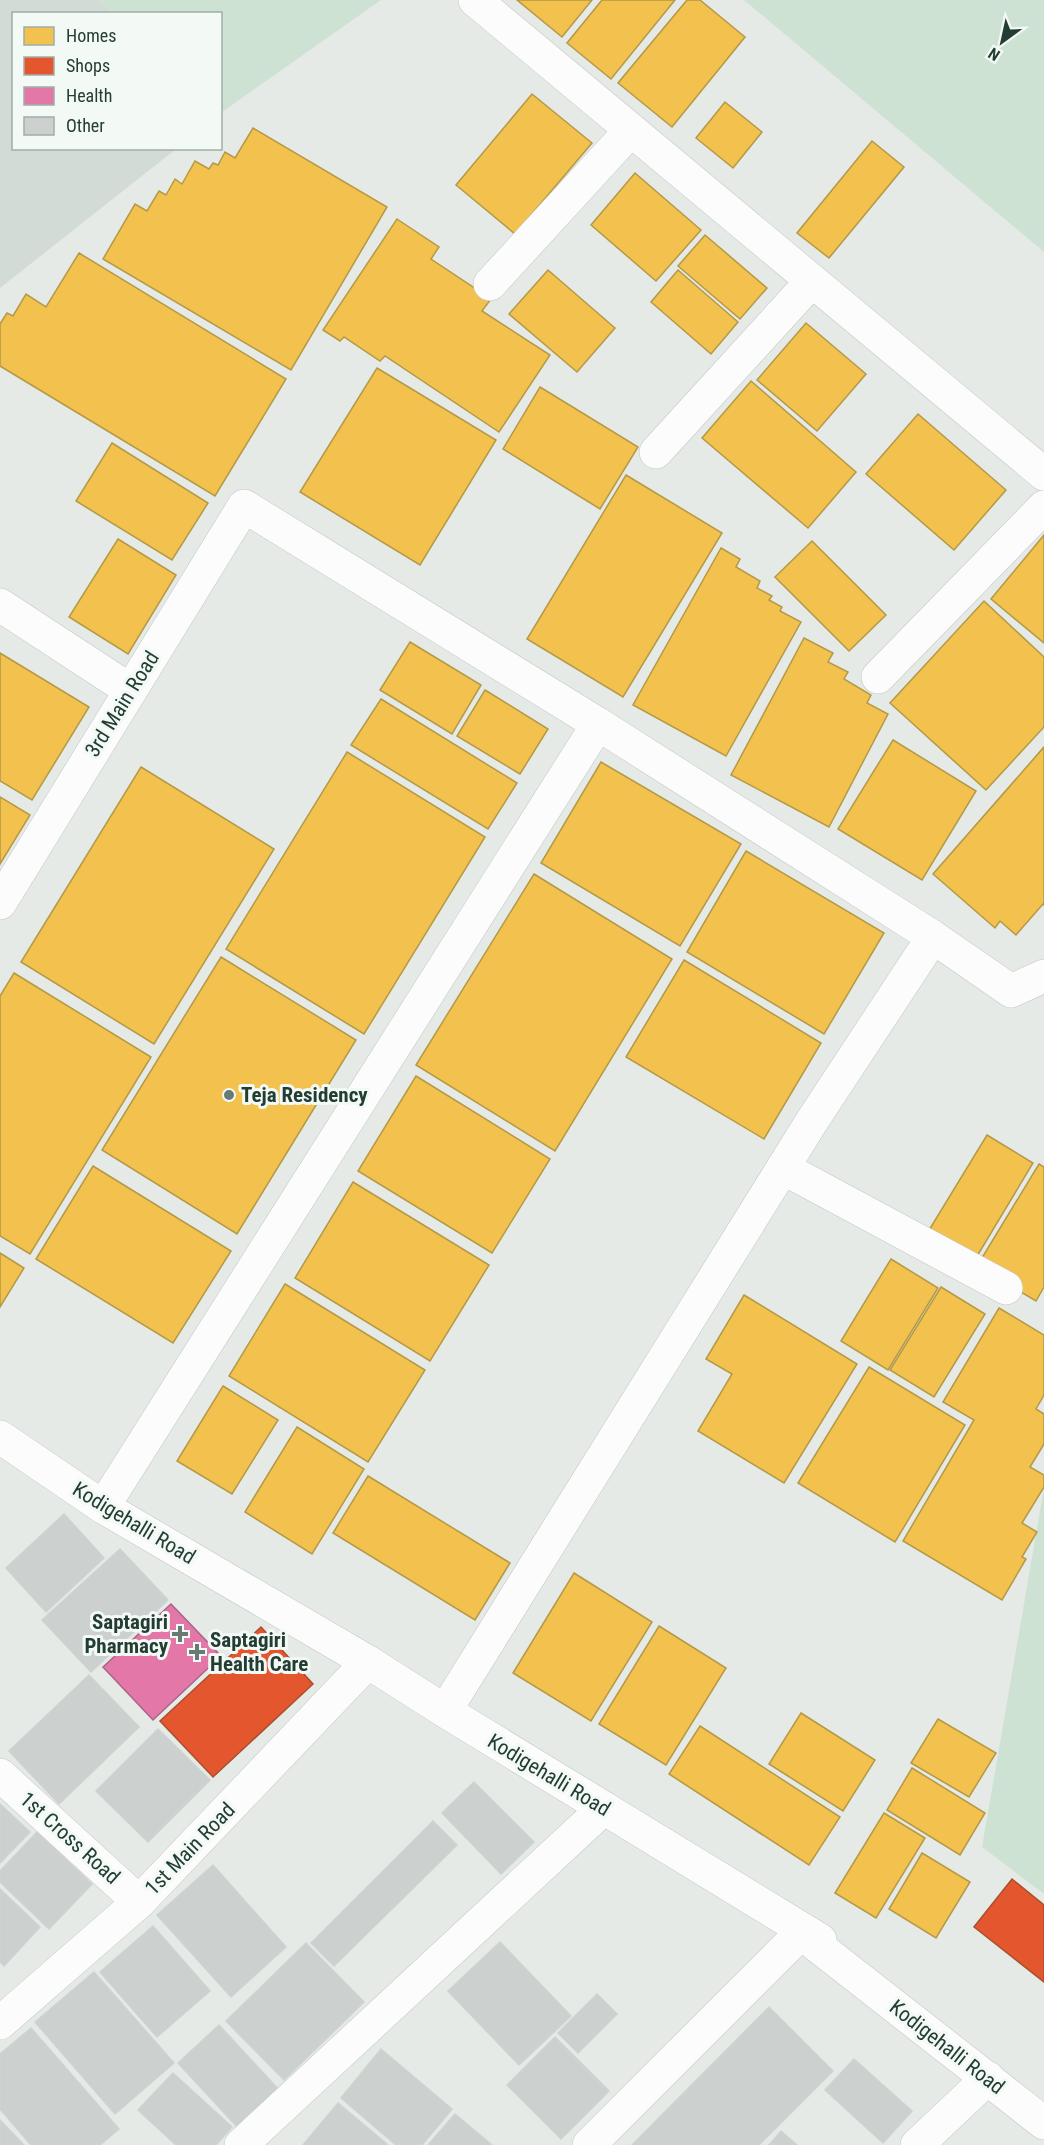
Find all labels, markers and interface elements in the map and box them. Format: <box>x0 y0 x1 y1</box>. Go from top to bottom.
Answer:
legend <box>12 12 222 150</box>
north arrow <box>972 12 1032 72</box>
text: Homes <box>66 25 116 46</box>
text: N <box>985 44 1003 65</box>
text: Shops <box>66 55 110 76</box>
text: Health <box>66 85 112 106</box>
text: Other <box>66 115 105 136</box>
street label: 3rd Main Road <box>80 647 164 761</box>
place label: Teja Residency <box>241 1083 368 1107</box>
marker: Teja Residency <box>222 1088 236 1102</box>
street label: Kodigehalli Road <box>68 1477 200 1569</box>
place label: Saptagiri Pharmacy <box>84 1610 169 1658</box>
marker: Saptagiri Pharmacy <box>173 1627 187 1641</box>
place label: Saptagiri Health Care <box>210 1628 308 1676</box>
marker: Saptagiri Health Care <box>188 1643 206 1661</box>
street label: Kodigehalli Road <box>483 1729 615 1821</box>
street label: 1st Cross Road <box>15 1787 125 1889</box>
street label: 1st Main Road <box>140 1798 240 1900</box>
street label: Kodigehalli Road <box>885 1995 1009 2099</box>

